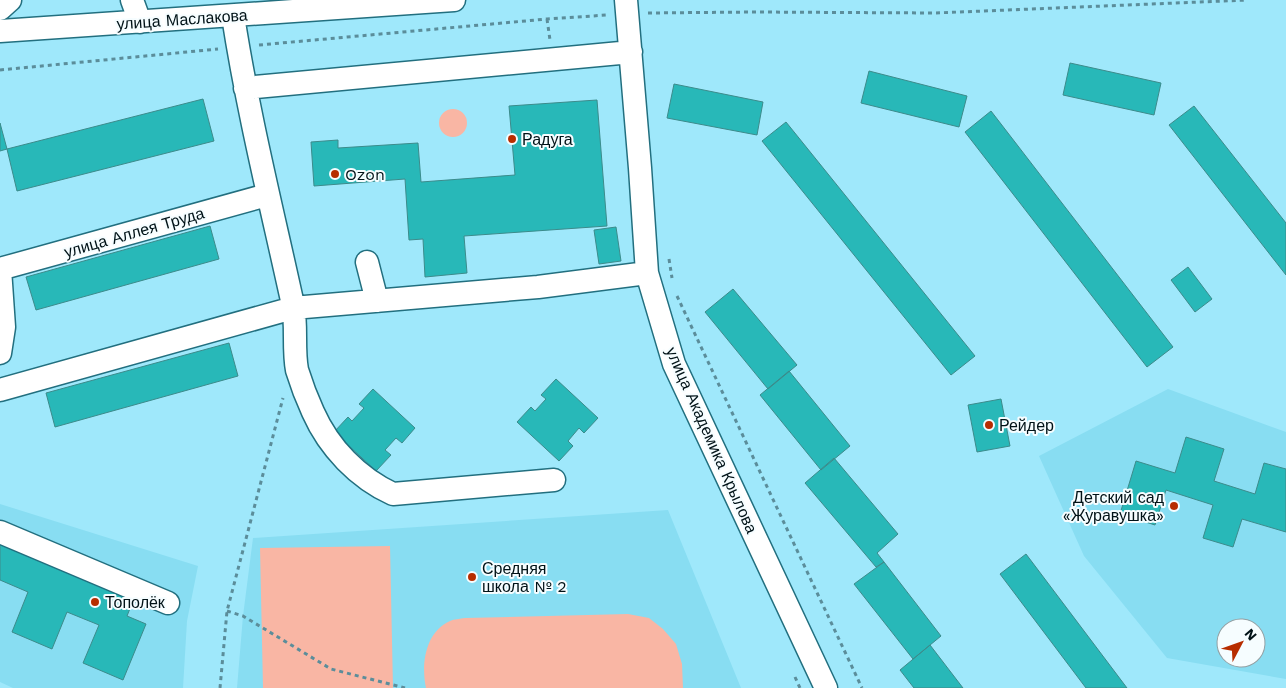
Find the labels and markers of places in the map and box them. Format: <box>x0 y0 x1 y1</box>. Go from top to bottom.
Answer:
place label: Радуга <box>522 130 573 149</box>
marker: Радуга <box>506 133 518 145</box>
place label: Ozon <box>345 165 385 184</box>
marker: Ozon <box>329 168 341 180</box>
place label: Рейдер <box>999 416 1054 435</box>
marker: Рейдер <box>983 419 995 431</box>
place label: Детский сад «Журавушка» <box>1063 488 1165 525</box>
marker: Детский сад «Журавушка» <box>1168 500 1180 512</box>
place label: Средняя школа № 2 <box>482 559 567 596</box>
marker: Средняя школа № 2 <box>466 571 478 583</box>
place label: Тополёк <box>105 593 166 612</box>
marker: Тополёк <box>89 596 101 608</box>

